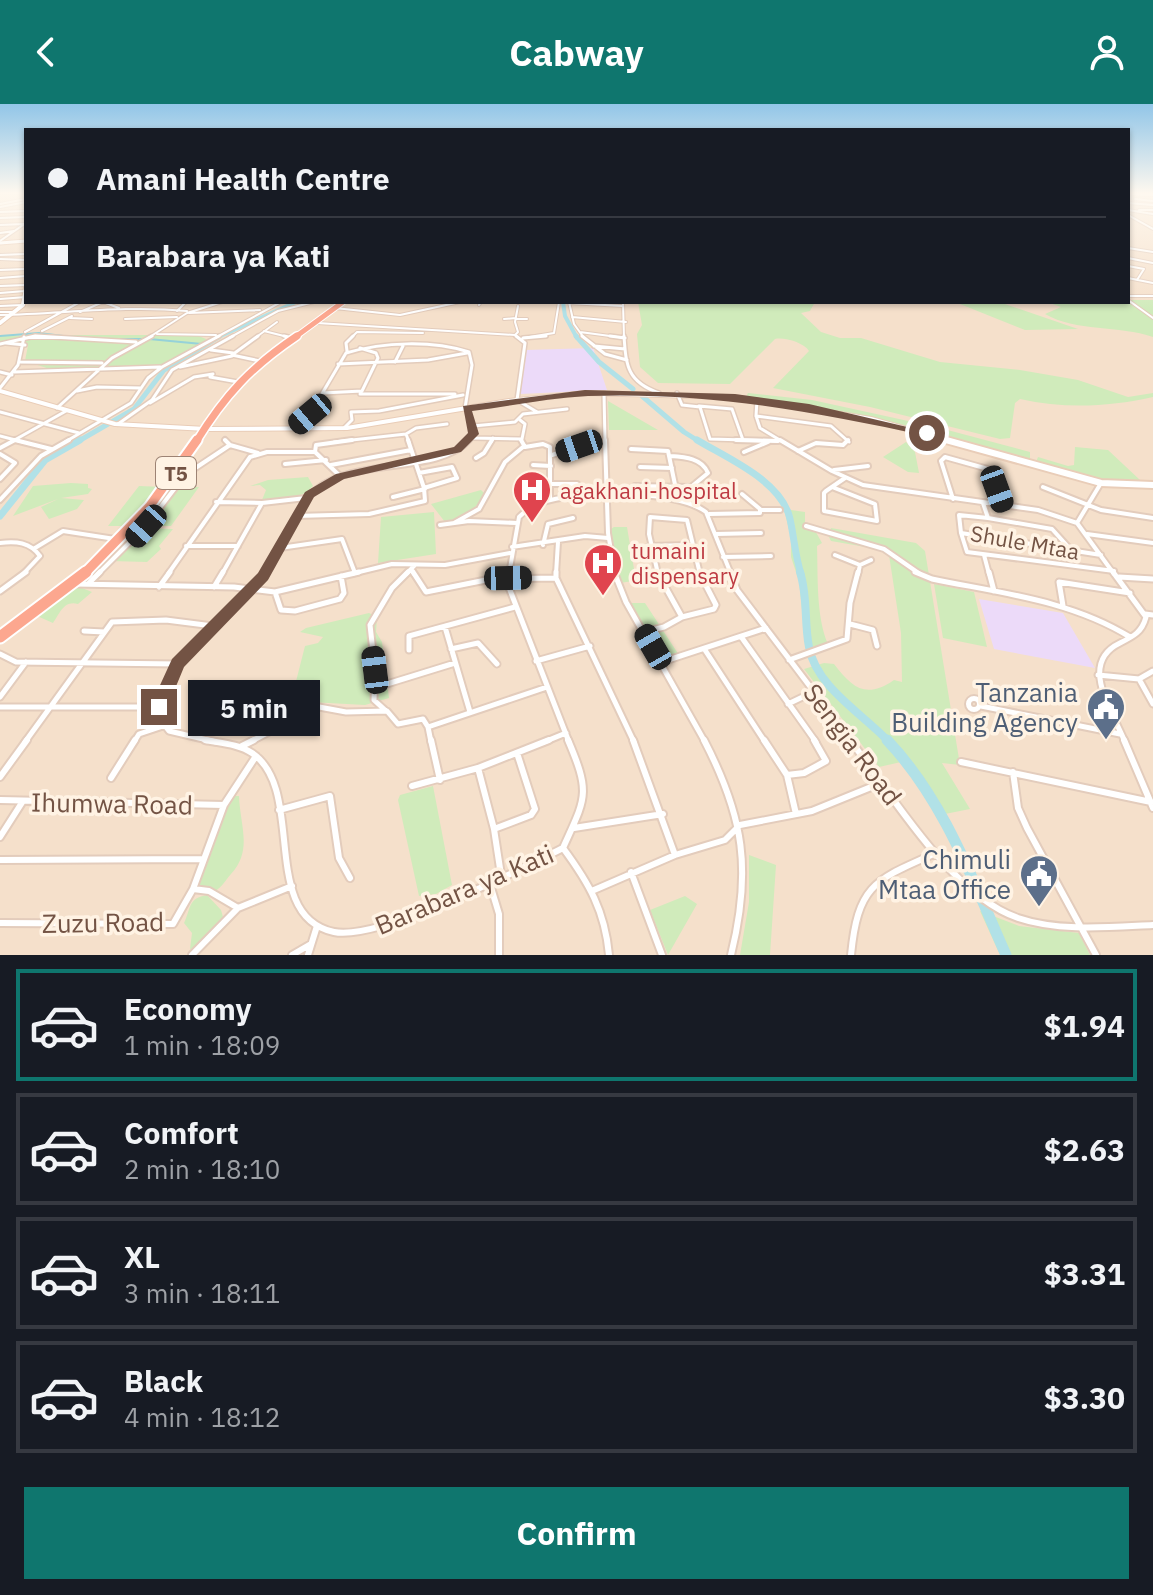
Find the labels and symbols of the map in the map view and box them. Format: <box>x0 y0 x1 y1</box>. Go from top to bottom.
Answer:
car <box>284 389 336 439</box>
route start <box>909 415 945 451</box>
car <box>552 427 606 465</box>
road number: T5 <box>156 457 196 489</box>
car <box>978 462 1016 516</box>
hospital icon: agakhani-hospital <box>511 469 553 524</box>
place label: agakhani-hospital <box>560 476 737 505</box>
car <box>121 500 171 552</box>
street label: Shule Mtaa <box>968 518 1082 566</box>
place label: tumaini dispensary <box>631 536 739 590</box>
hospital icon: tumaini dispensary <box>582 542 624 597</box>
car <box>484 566 532 590</box>
car <box>631 620 675 674</box>
car <box>360 645 390 695</box>
place label: Tanzania Building Agency <box>891 675 1078 739</box>
street label: Sengia Road <box>796 676 910 812</box>
callout: 5 min <box>187 679 319 735</box>
public building icon: Tanzania Building Agency <box>1085 686 1127 741</box>
route end <box>141 689 177 725</box>
street label: Ihumwa Road <box>31 785 193 821</box>
street label: Barabara ya Kati <box>370 836 558 942</box>
place label: Chimuli Mtaa Office <box>878 842 1011 906</box>
public building icon: Chimuli Mtaa Office <box>1018 853 1060 908</box>
street label: Zuzu Road <box>41 904 165 940</box>

